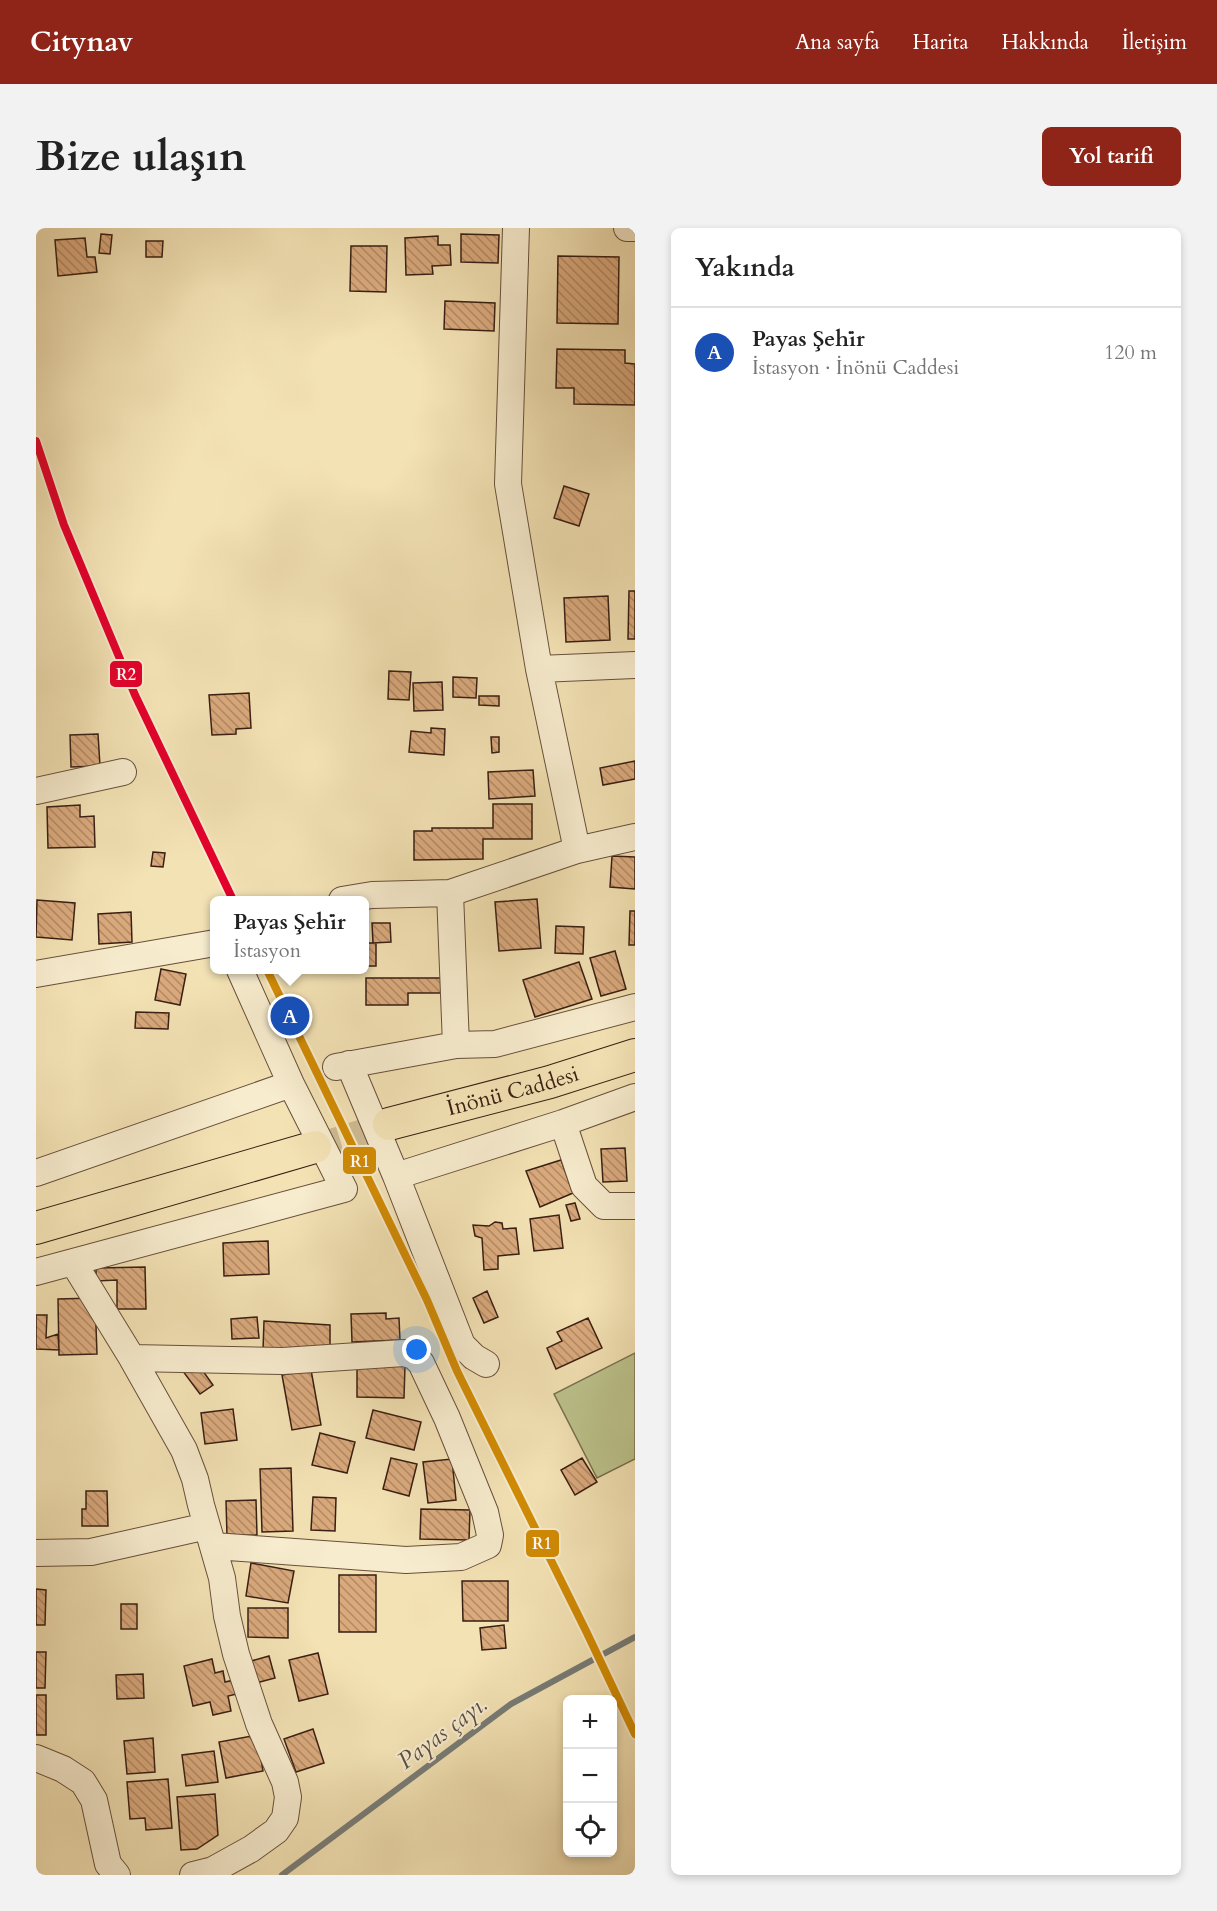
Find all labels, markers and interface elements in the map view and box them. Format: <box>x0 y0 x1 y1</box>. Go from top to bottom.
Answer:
text: Citynav <box>30 23 133 61</box>
text: Ana sayfa <box>795 28 880 57</box>
text: Harita <box>913 28 969 57</box>
text: Hakkında <box>1002 28 1089 57</box>
text: İletişim <box>1122 28 1187 57</box>
button: Yol tarifi <box>1042 127 1181 186</box>
text: Bize ulaşın <box>36 128 246 185</box>
text: Yakında <box>695 250 795 285</box>
text: Payas Şehi̇r <box>752 324 865 354</box>
text: A <box>707 339 722 366</box>
text: 120 m <box>1104 339 1157 366</box>
text: İstasyon · İnönü Caddesi <box>752 354 959 381</box>
line badge: R2 <box>109 660 143 688</box>
text: R2 <box>116 664 136 686</box>
popup <box>210 896 369 974</box>
text: Payas Şehi̇r <box>233 907 346 937</box>
text: İstasyon <box>233 937 301 964</box>
pin: A <box>270 994 310 1038</box>
street label: İnönü Caddesi <box>443 1059 583 1123</box>
line badge: R1 <box>342 1146 377 1175</box>
text: R1 <box>350 1151 370 1173</box>
your location <box>402 1335 431 1364</box>
line badge: R1 <box>525 1529 560 1558</box>
text: R1 <box>532 1533 552 1555</box>
water label: Payas çayı. <box>391 1689 493 1777</box>
map controls <box>563 1695 617 1857</box>
button: + <box>563 1695 617 1749</box>
button: − <box>563 1749 617 1803</box>
button: locate <box>563 1803 617 1857</box>

